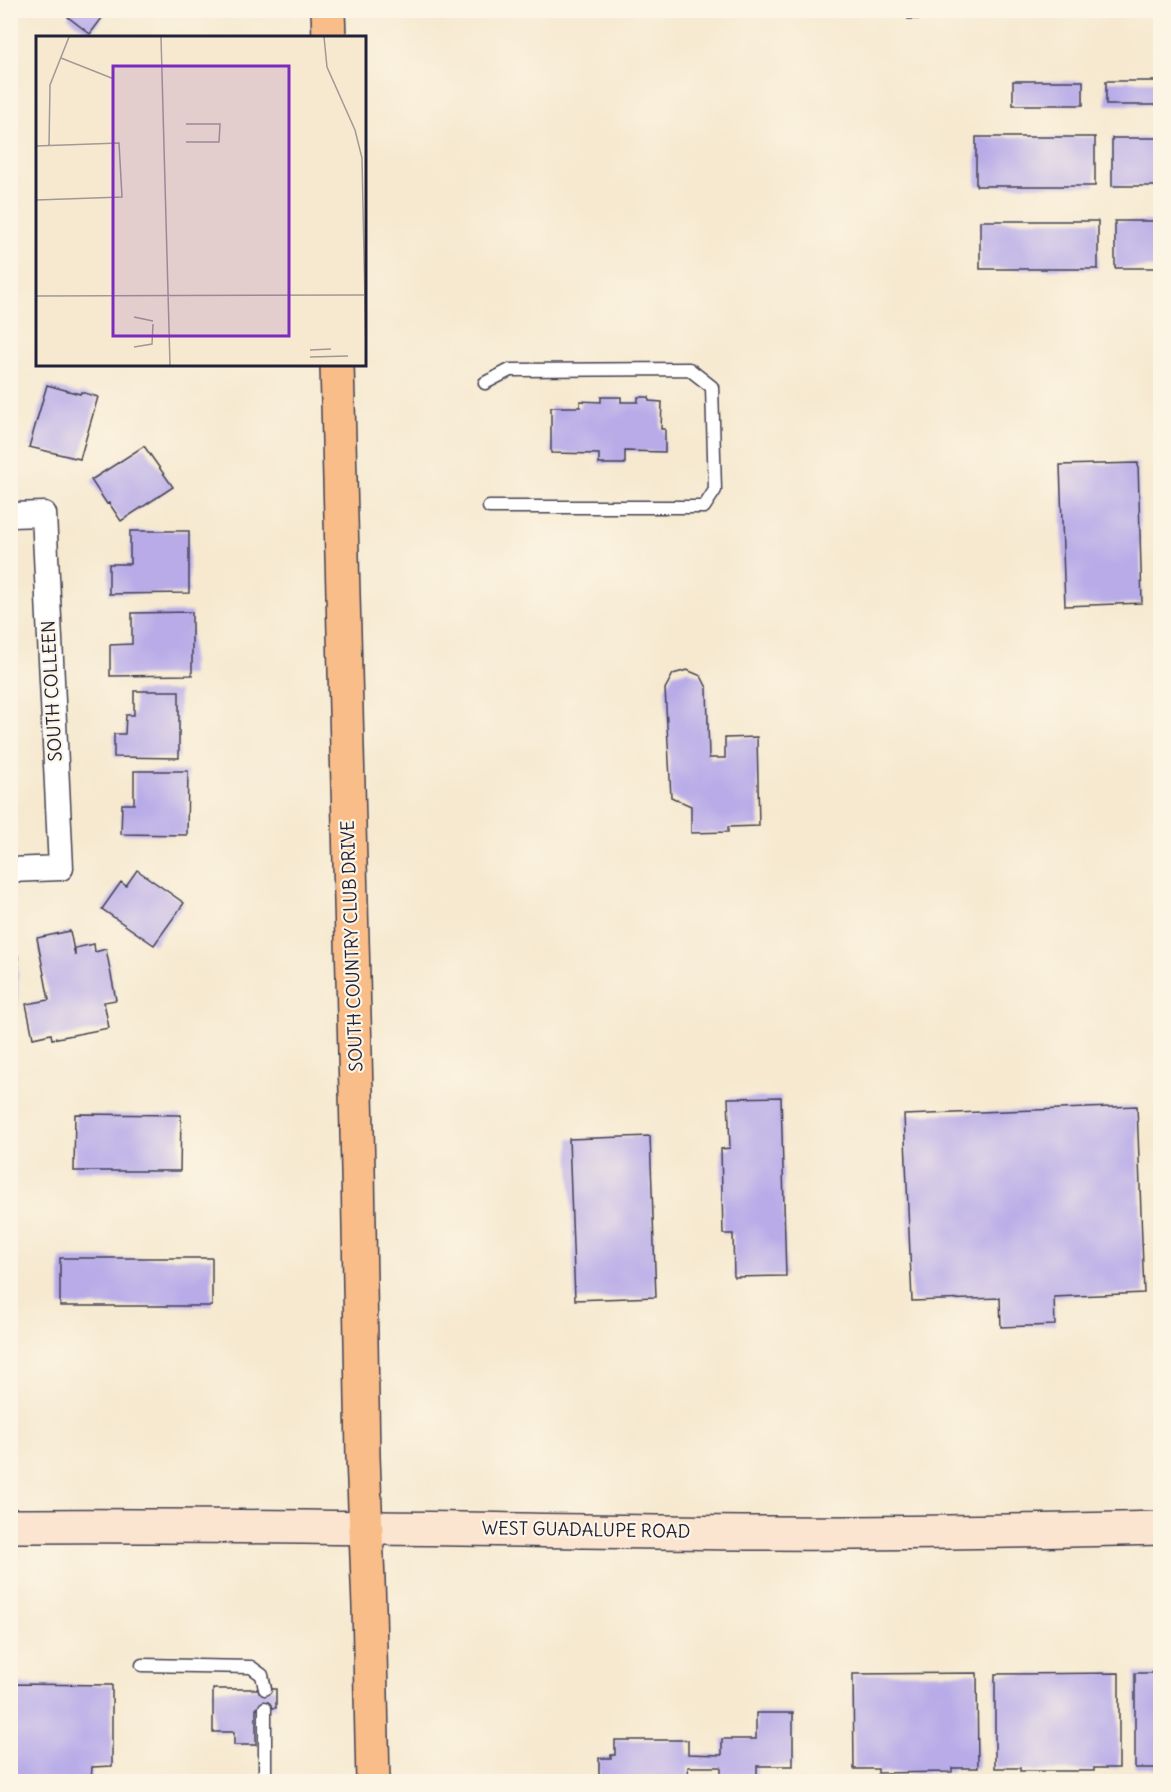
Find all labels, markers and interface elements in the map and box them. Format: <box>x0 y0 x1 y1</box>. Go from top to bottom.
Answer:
inset map <box>36 36 366 366</box>
street label: SOUTH COLLEEN <box>36 620 67 762</box>
street label: SOUTH COUNTRY CLUB DRIVE <box>336 820 367 1072</box>
street label: WEST GUADALUPE ROAD <box>482 1516 690 1543</box>

